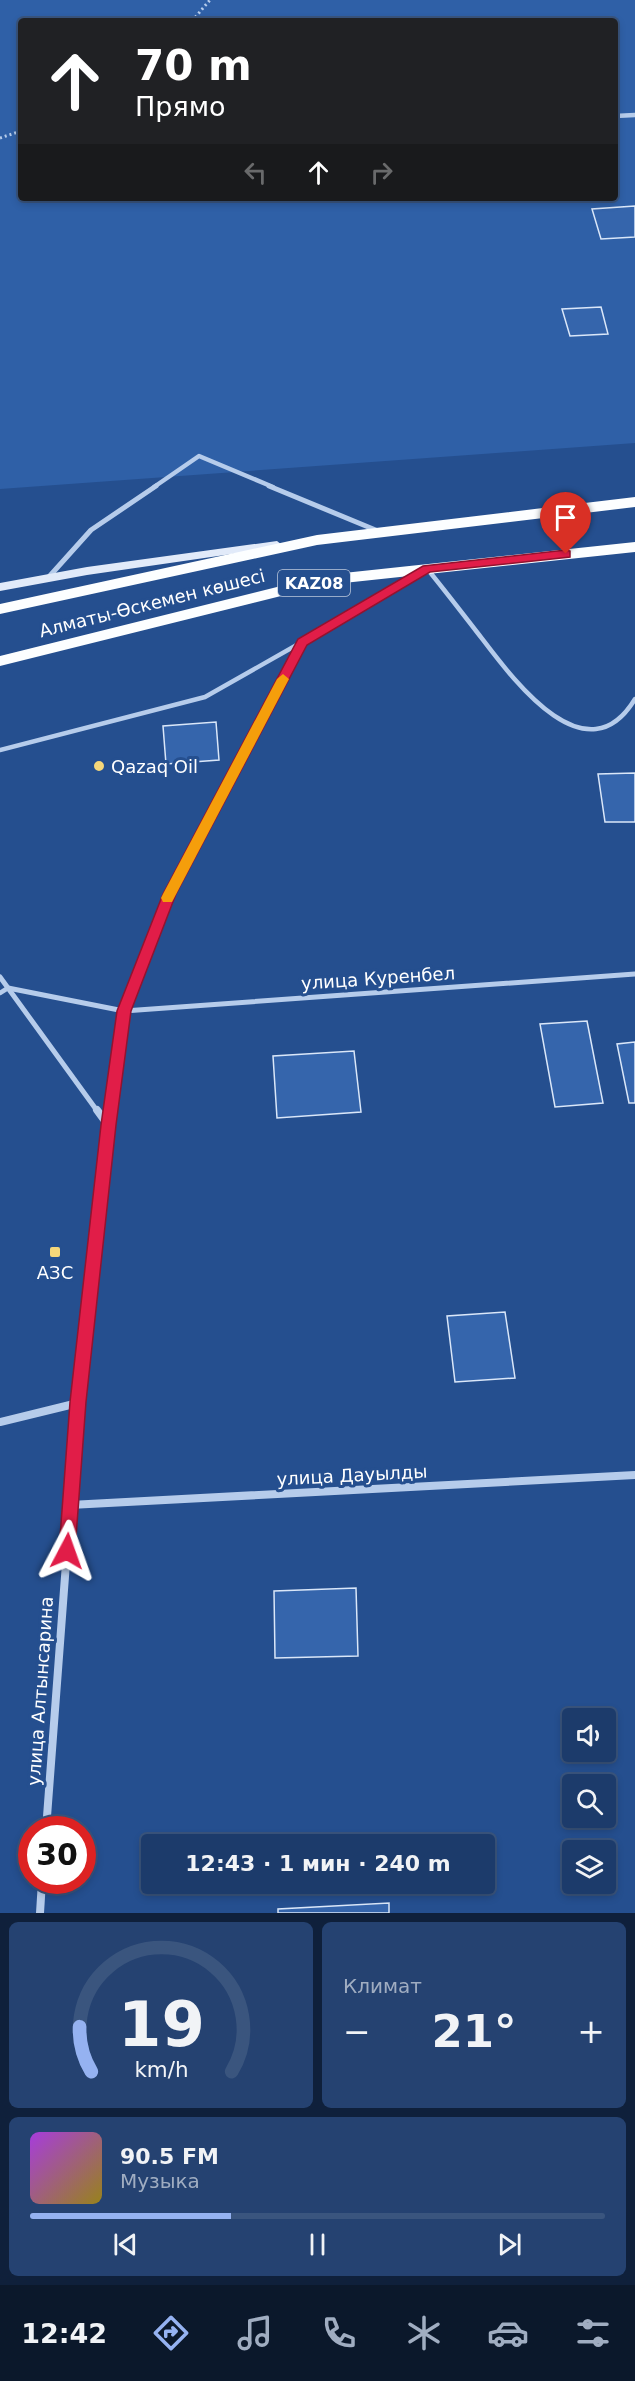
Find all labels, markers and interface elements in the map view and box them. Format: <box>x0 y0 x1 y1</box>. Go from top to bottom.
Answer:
text: 70 m <box>135 41 252 90</box>
icon: ahead <box>36 42 114 120</box>
text: Прямо <box>135 91 226 122</box>
icon: left <box>239 156 272 189</box>
icon: ahead <box>302 156 335 189</box>
icon: right <box>365 156 398 189</box>
pin <box>540 492 591 554</box>
icon: arrive <box>549 501 582 534</box>
street label: Алматы-Өскемен көшесі <box>37 565 267 641</box>
road number: KAZ08 <box>278 570 350 596</box>
place label: Qazaq Oil <box>111 756 198 777</box>
marker: Qazaq Oil <box>92 759 106 773</box>
street label: улица Куренбел <box>300 962 456 994</box>
marker: АЗС <box>48 1245 62 1259</box>
place label: АЗС <box>37 1262 73 1283</box>
street label: улица Дауылды <box>276 1461 428 1489</box>
position arrow <box>35 1519 99 1583</box>
street label: улица Алтынсарина <box>23 1595 57 1787</box>
map controls <box>562 1708 616 1894</box>
button: sound <box>562 1708 616 1762</box>
button: search <box>562 1774 616 1828</box>
speed limit sign: 30 <box>18 1816 96 1894</box>
button: layers <box>562 1840 616 1894</box>
text: 12:43 · 1 мин · 240 m <box>185 1851 451 1876</box>
text: Климат <box>343 1974 422 1998</box>
text: 19 <box>118 1988 204 2061</box>
text: 21° <box>431 2005 517 2058</box>
text: − <box>343 2012 371 2051</box>
text: + <box>577 2012 605 2051</box>
text: km/h <box>134 2057 188 2082</box>
text: 90.5 FM <box>120 2144 219 2169</box>
text: Музыка <box>120 2169 200 2193</box>
icon: previous <box>109 2228 142 2261</box>
icon: pause <box>301 2228 334 2261</box>
icon: next <box>493 2228 526 2261</box>
icon: directions <box>150 2312 192 2354</box>
icon: music <box>234 2312 276 2354</box>
icon: phone <box>318 2312 360 2354</box>
icon: climate <box>403 2312 445 2354</box>
icon: car <box>487 2312 529 2354</box>
icon: filters <box>572 2312 614 2354</box>
text: 12:42 <box>21 2318 107 2349</box>

